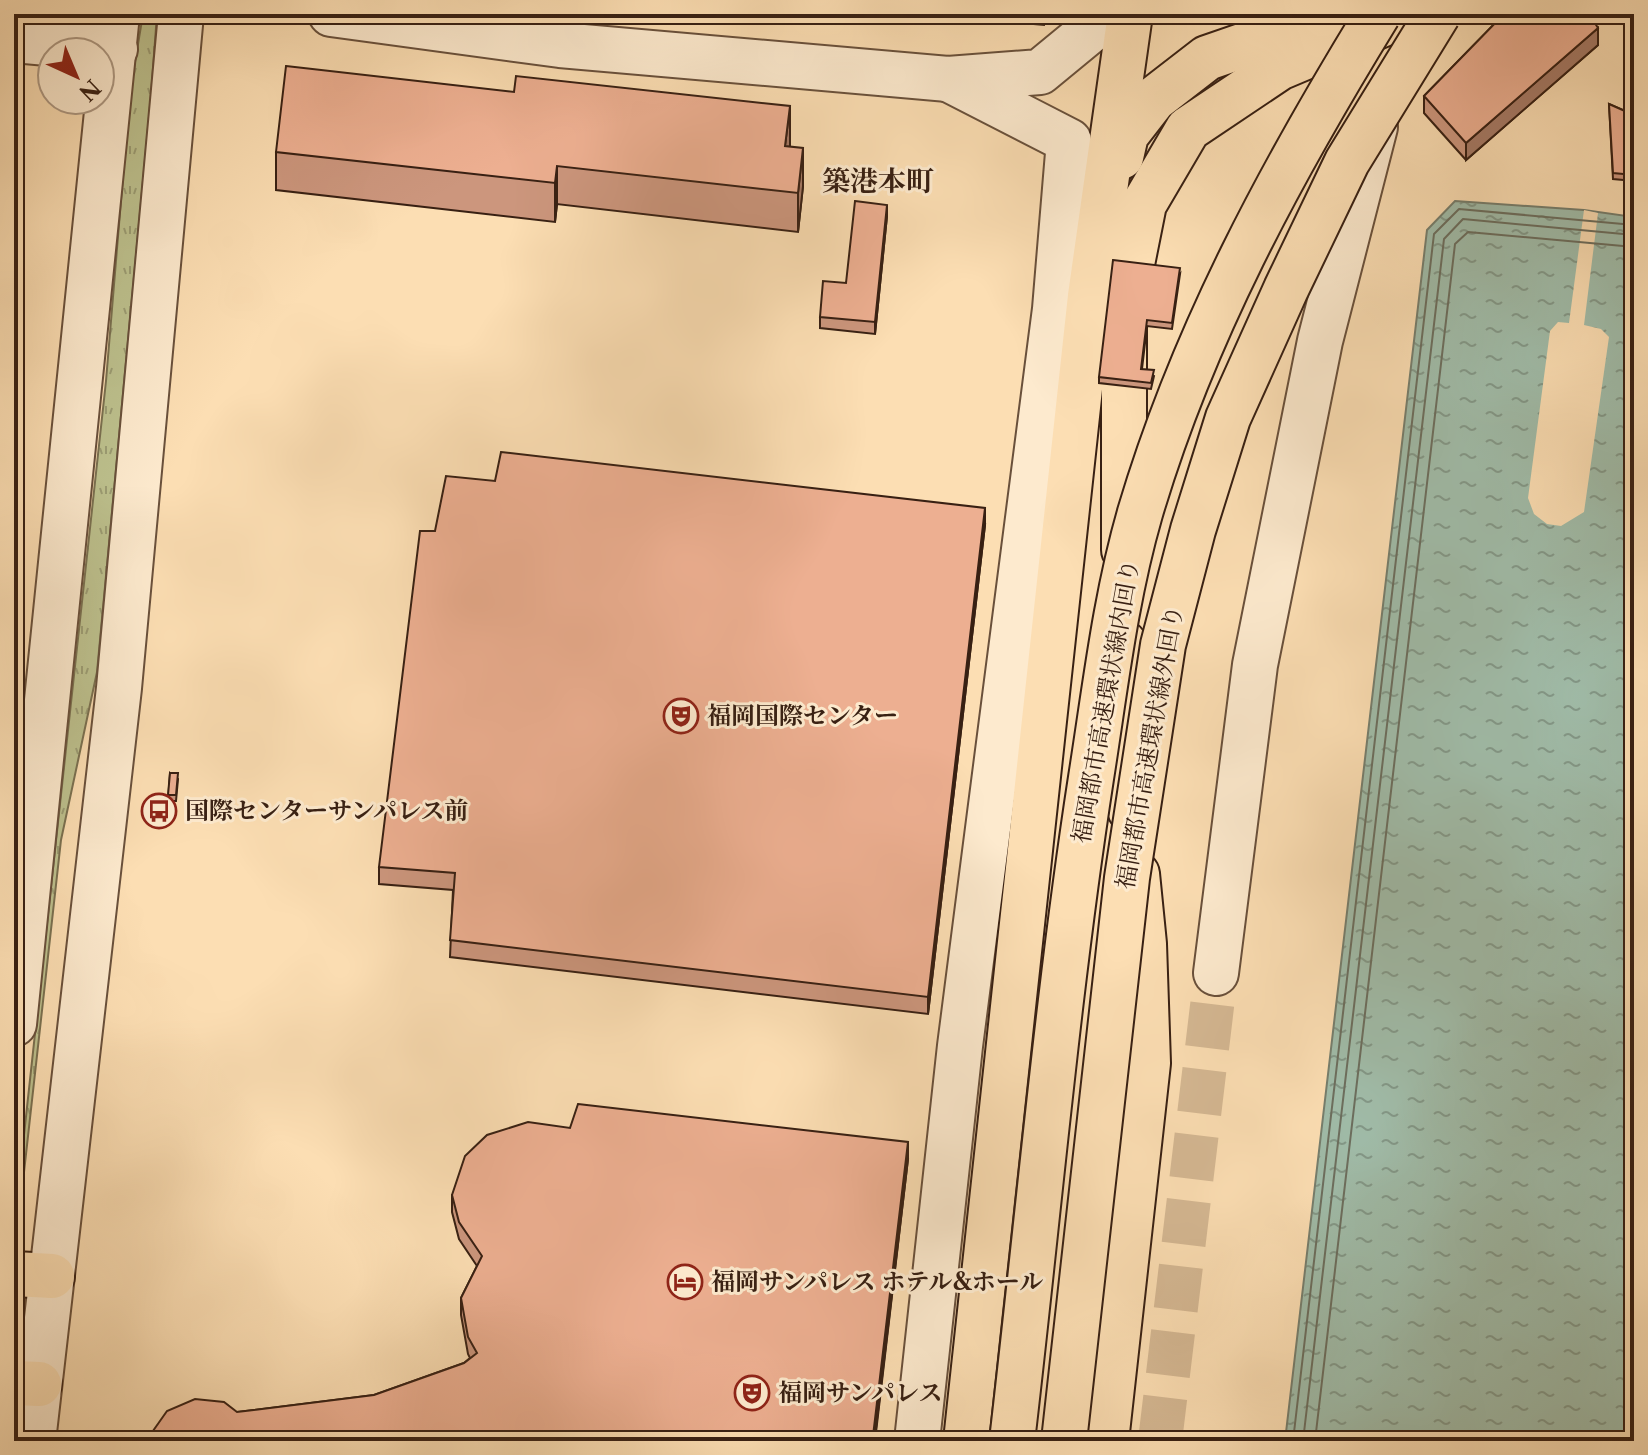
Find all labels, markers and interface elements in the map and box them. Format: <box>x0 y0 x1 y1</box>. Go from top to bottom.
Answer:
north arrow <box>36 36 116 116</box>
text: N <box>73 74 106 106</box>
district label: 築港本町 <box>822 164 934 198</box>
street label: 福岡都市高速環状線内回り <box>1066 557 1145 845</box>
street label: 福岡都市高速環状線外回り <box>1110 603 1189 891</box>
theatre icon: 福岡国際センター <box>662 697 700 735</box>
place label: 福岡国際センター <box>707 701 898 730</box>
bus stop icon: 国際センターサンパレス前 <box>140 792 178 830</box>
place label: 国際センターサンパレス前 <box>185 796 468 825</box>
hotel icon: 福岡サンパレス ホテル&ホール <box>666 1263 704 1301</box>
place label: 福岡サンパレス ホテル&ホール <box>711 1267 1043 1296</box>
theatre icon: 福岡サンパレス <box>733 1374 771 1412</box>
place label: 福岡サンパレス <box>778 1378 942 1407</box>

